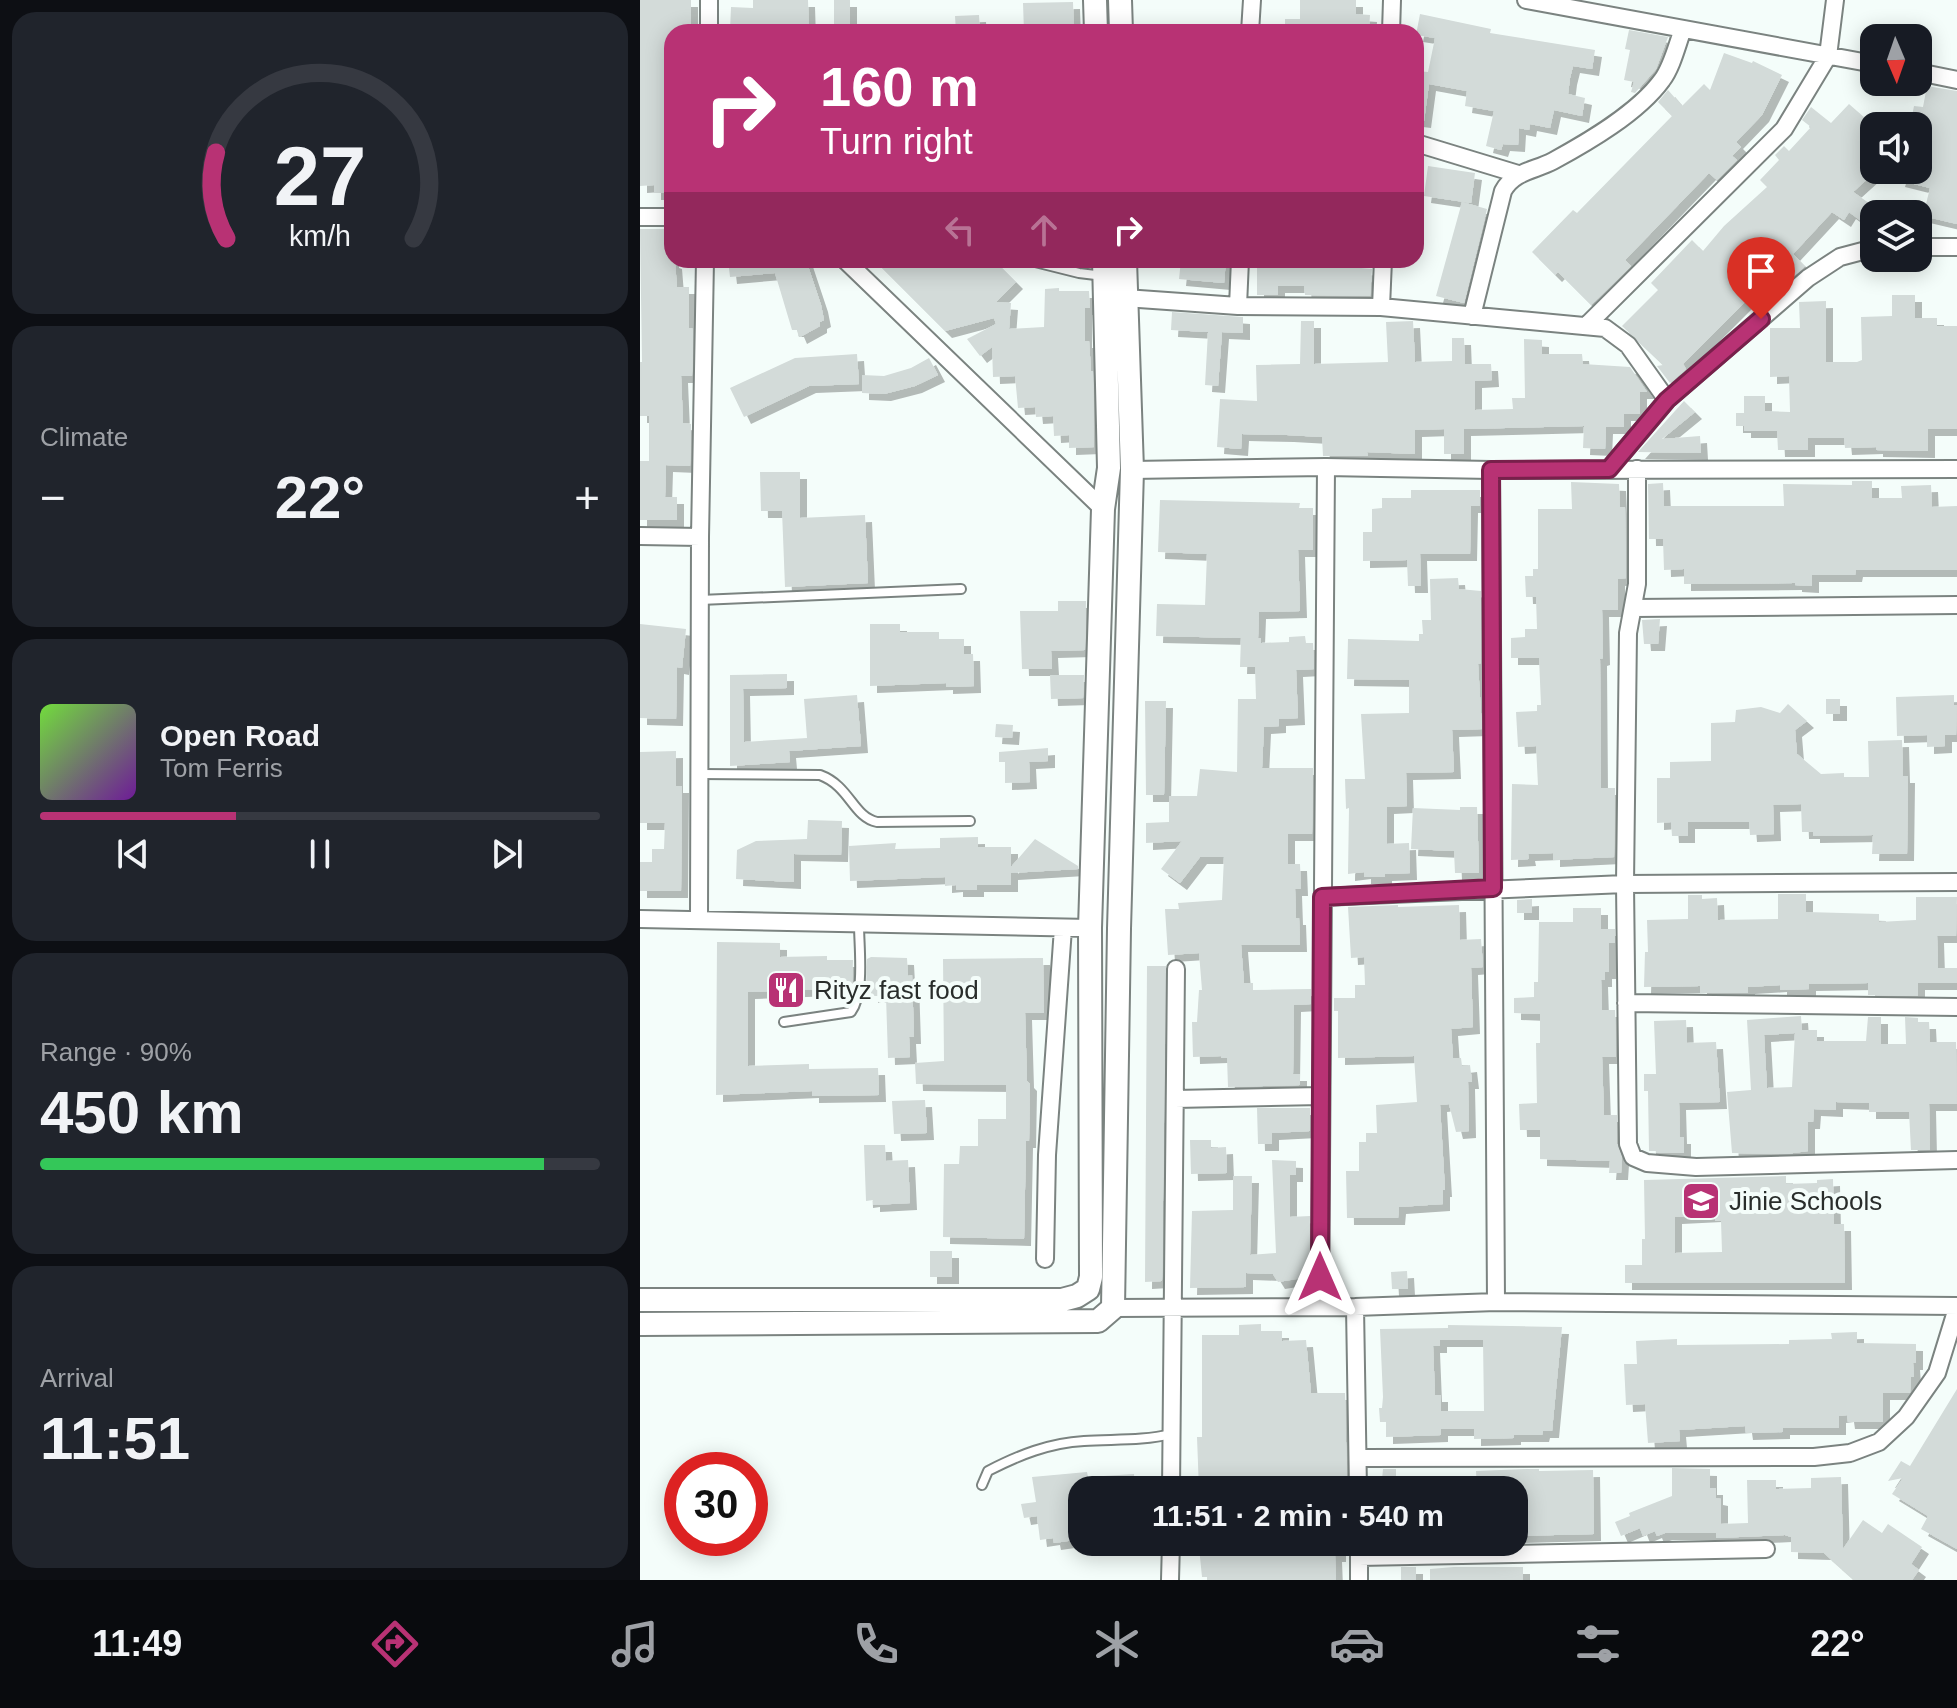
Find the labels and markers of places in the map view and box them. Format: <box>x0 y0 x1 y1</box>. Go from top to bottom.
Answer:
pin <box>1727 237 1795 319</box>
restaurant icon: Rityz fast food <box>765 969 807 1011</box>
place label: Rityz fast food <box>814 975 979 1005</box>
school or university icon: Jinie Schools <box>1680 1180 1722 1222</box>
place label: Jinie Schools <box>1729 1186 1882 1216</box>

